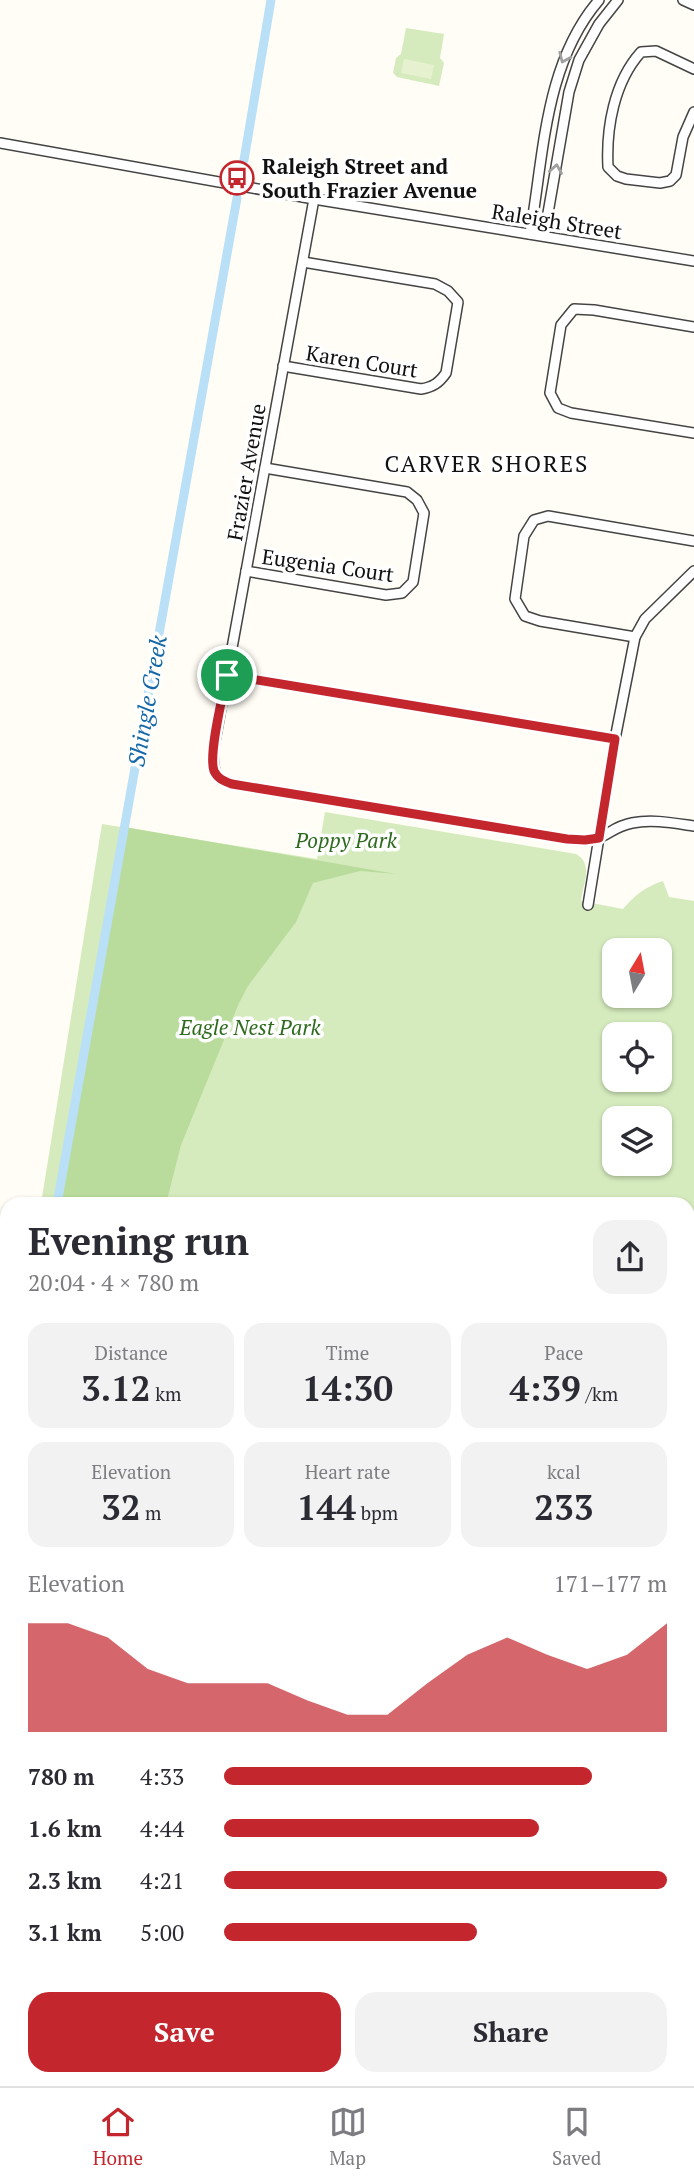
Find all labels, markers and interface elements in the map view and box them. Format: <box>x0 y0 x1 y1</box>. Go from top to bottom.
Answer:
one-way arrow <box>558 51 572 64</box>
place label: Raleigh Street and South Frazier Avenue <box>262 152 477 204</box>
bus stop icon: Raleigh Street and South Frazier Avenue <box>218 159 256 197</box>
one-way arrow <box>548 163 563 175</box>
street label: Raleigh Street <box>490 197 624 245</box>
street label: Karen Court <box>304 338 420 384</box>
street label: Frazier Avenue <box>220 401 272 543</box>
district label: CARVER SHORES <box>385 448 589 479</box>
street label: Eugenia Court <box>260 542 396 588</box>
water label: Shingle Creek <box>120 632 174 769</box>
pin <box>197 645 257 705</box>
icon: arrive <box>208 656 246 694</box>
park label: Poppy Park <box>294 826 398 854</box>
north arrow <box>602 938 672 1008</box>
map controls <box>602 938 672 1176</box>
park label: Eagle Nest Park <box>178 1013 321 1041</box>
button: locate <box>602 1022 672 1092</box>
button: layers <box>602 1106 672 1176</box>
text: Evening run <box>28 1216 249 1266</box>
button: share <box>593 1220 667 1294</box>
text: 20:04 · 4 × 780 m <box>28 1267 199 1298</box>
text: Distance <box>94 1340 168 1365</box>
text: Time <box>326 1340 369 1365</box>
text: Pace <box>544 1340 583 1365</box>
text: 3.12 <box>81 1365 151 1411</box>
text: 14:30 <box>302 1365 393 1411</box>
text: 4:39 <box>509 1365 581 1411</box>
text: km <box>151 1381 181 1406</box>
text: /km <box>581 1381 618 1406</box>
text: Elevation <box>91 1459 171 1484</box>
text: Heart rate <box>305 1459 390 1484</box>
text: kcal <box>547 1459 581 1484</box>
text: 32 <box>101 1484 140 1530</box>
text: 144 <box>297 1484 356 1530</box>
text: 233 <box>534 1484 593 1530</box>
text: m <box>140 1500 161 1525</box>
text: bpm <box>356 1500 398 1525</box>
text: Elevation <box>28 1568 125 1599</box>
text: 171–177 m <box>554 1568 667 1599</box>
text: 780 m <box>28 1761 94 1792</box>
text: 4:33 <box>140 1761 184 1792</box>
text: 1.6 km <box>28 1813 102 1844</box>
text: 4:44 <box>140 1813 184 1844</box>
text: 2.3 km <box>28 1865 102 1896</box>
text: 4:21 <box>140 1865 184 1896</box>
text: 3.1 km <box>28 1917 102 1948</box>
text: 5:00 <box>140 1917 184 1948</box>
button: Save <box>28 1992 341 2072</box>
button: Share <box>355 1992 667 2072</box>
tab: Home <box>93 2103 143 2170</box>
tab: Map <box>329 2103 367 2170</box>
tab: Saved <box>552 2103 601 2170</box>

